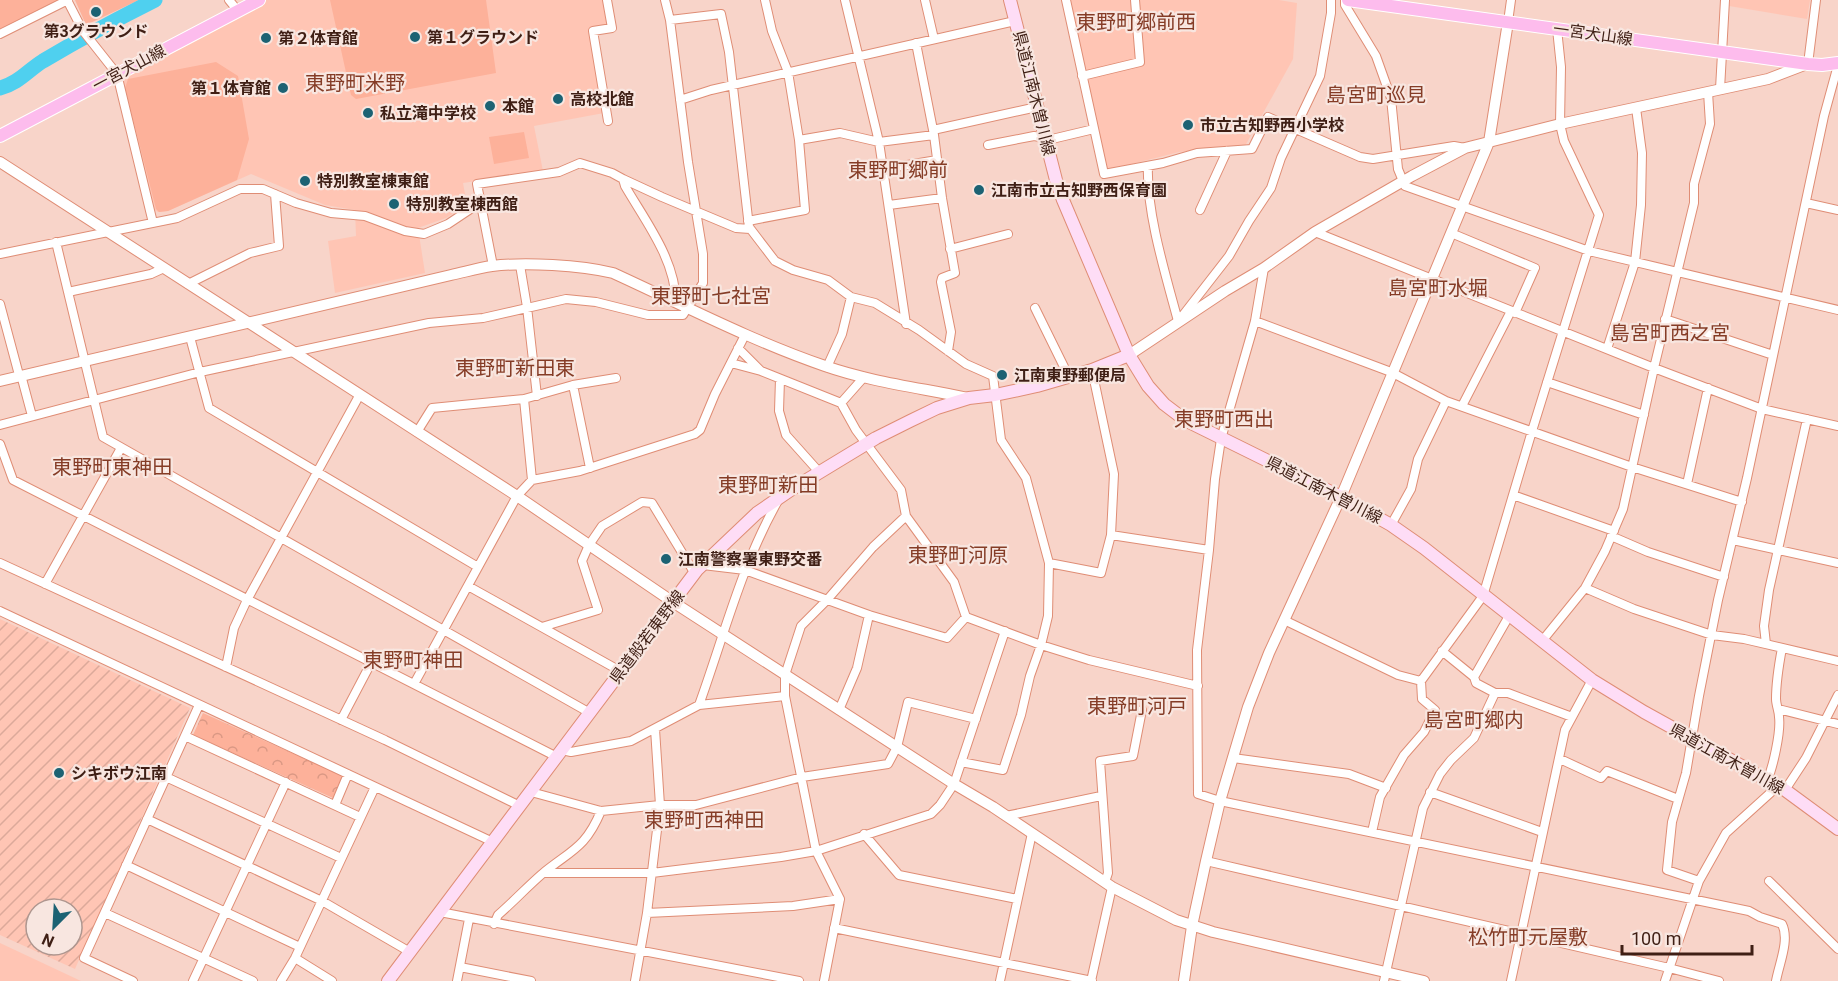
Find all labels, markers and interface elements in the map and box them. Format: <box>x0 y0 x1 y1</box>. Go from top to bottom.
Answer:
marker: 第3グラウンド <box>89 5 103 19</box>
district label: 東野町郷前西 <box>1076 10 1196 34</box>
street label: 一宮犬山線 <box>1552 19 1634 49</box>
place label: 第3グラウンド <box>43 22 149 41</box>
place label: 第１グラウンド <box>427 28 539 47</box>
place label: 第２体育館 <box>278 29 358 48</box>
street label: 県道江南木曽川線 <box>1009 29 1059 157</box>
marker: 第１グラウンド <box>408 30 422 44</box>
marker: 第２体育館 <box>259 31 273 45</box>
street label: 一宮犬山線 <box>89 41 169 95</box>
district label: 東野町米野 <box>305 71 405 95</box>
place label: 第１体育館 <box>191 79 271 98</box>
marker: 第１体育館 <box>276 81 290 95</box>
district label: 島宮町巡見 <box>1326 83 1426 107</box>
place label: 高校北館 <box>570 90 634 109</box>
marker: 高校北館 <box>551 92 565 106</box>
place label: 本館 <box>502 97 534 116</box>
marker: 本館 <box>483 99 497 113</box>
place label: 私立滝中学校 <box>380 104 476 123</box>
marker: 私立滝中学校 <box>361 106 375 120</box>
place label: 市立古知野西小学校 <box>1200 116 1344 135</box>
marker: 市立古知野西小学校 <box>1181 118 1195 132</box>
district label: 東野町郷前 <box>848 158 948 182</box>
place label: 特別教室棟東館 <box>317 172 429 191</box>
marker: 特別教室棟東館 <box>298 174 312 188</box>
place label: 江南市立古知野西保育園 <box>991 181 1167 200</box>
marker: 江南市立古知野西保育園 <box>972 183 986 197</box>
place label: 特別教室棟西館 <box>406 195 518 214</box>
marker: 特別教室棟西館 <box>387 197 401 211</box>
district label: 島宮町水堀 <box>1388 276 1488 300</box>
district label: 東野町七社宮 <box>651 284 771 308</box>
district label: 島宮町西之宮 <box>1610 321 1730 345</box>
district label: 東野町新田東 <box>455 356 575 380</box>
place label: 江南東野郵便局 <box>1014 366 1126 385</box>
marker: 江南東野郵便局 <box>995 368 1009 382</box>
district label: 東野町西出 <box>1174 407 1274 431</box>
street label: 県道江南木曽川線 <box>1263 452 1385 528</box>
district label: 東野町東神田 <box>52 455 172 479</box>
district label: 東野町新田 <box>718 473 818 497</box>
district label: 東野町河原 <box>908 543 1008 567</box>
place label: 江南警察署東野交番 <box>678 550 822 569</box>
marker: 江南警察署東野交番 <box>659 552 673 566</box>
street label: 県道般若東野線 <box>606 587 688 687</box>
district label: 東野町神田 <box>363 648 463 672</box>
district label: 東野町河戸 <box>1087 694 1187 718</box>
district label: 島宮町郷内 <box>1424 708 1524 732</box>
street label: 県道江南木曽川線 <box>1666 720 1788 798</box>
place label: シキボウ江南 <box>71 764 167 783</box>
marker: シキボウ江南 <box>52 766 66 780</box>
district label: 東野町西神田 <box>644 808 764 832</box>
north arrow <box>24 897 84 957</box>
scale bar <box>1622 918 1752 956</box>
district label: 松竹町元屋敷 <box>1468 925 1588 949</box>
text: 100 m <box>1631 928 1682 949</box>
text: N <box>39 929 57 951</box>

